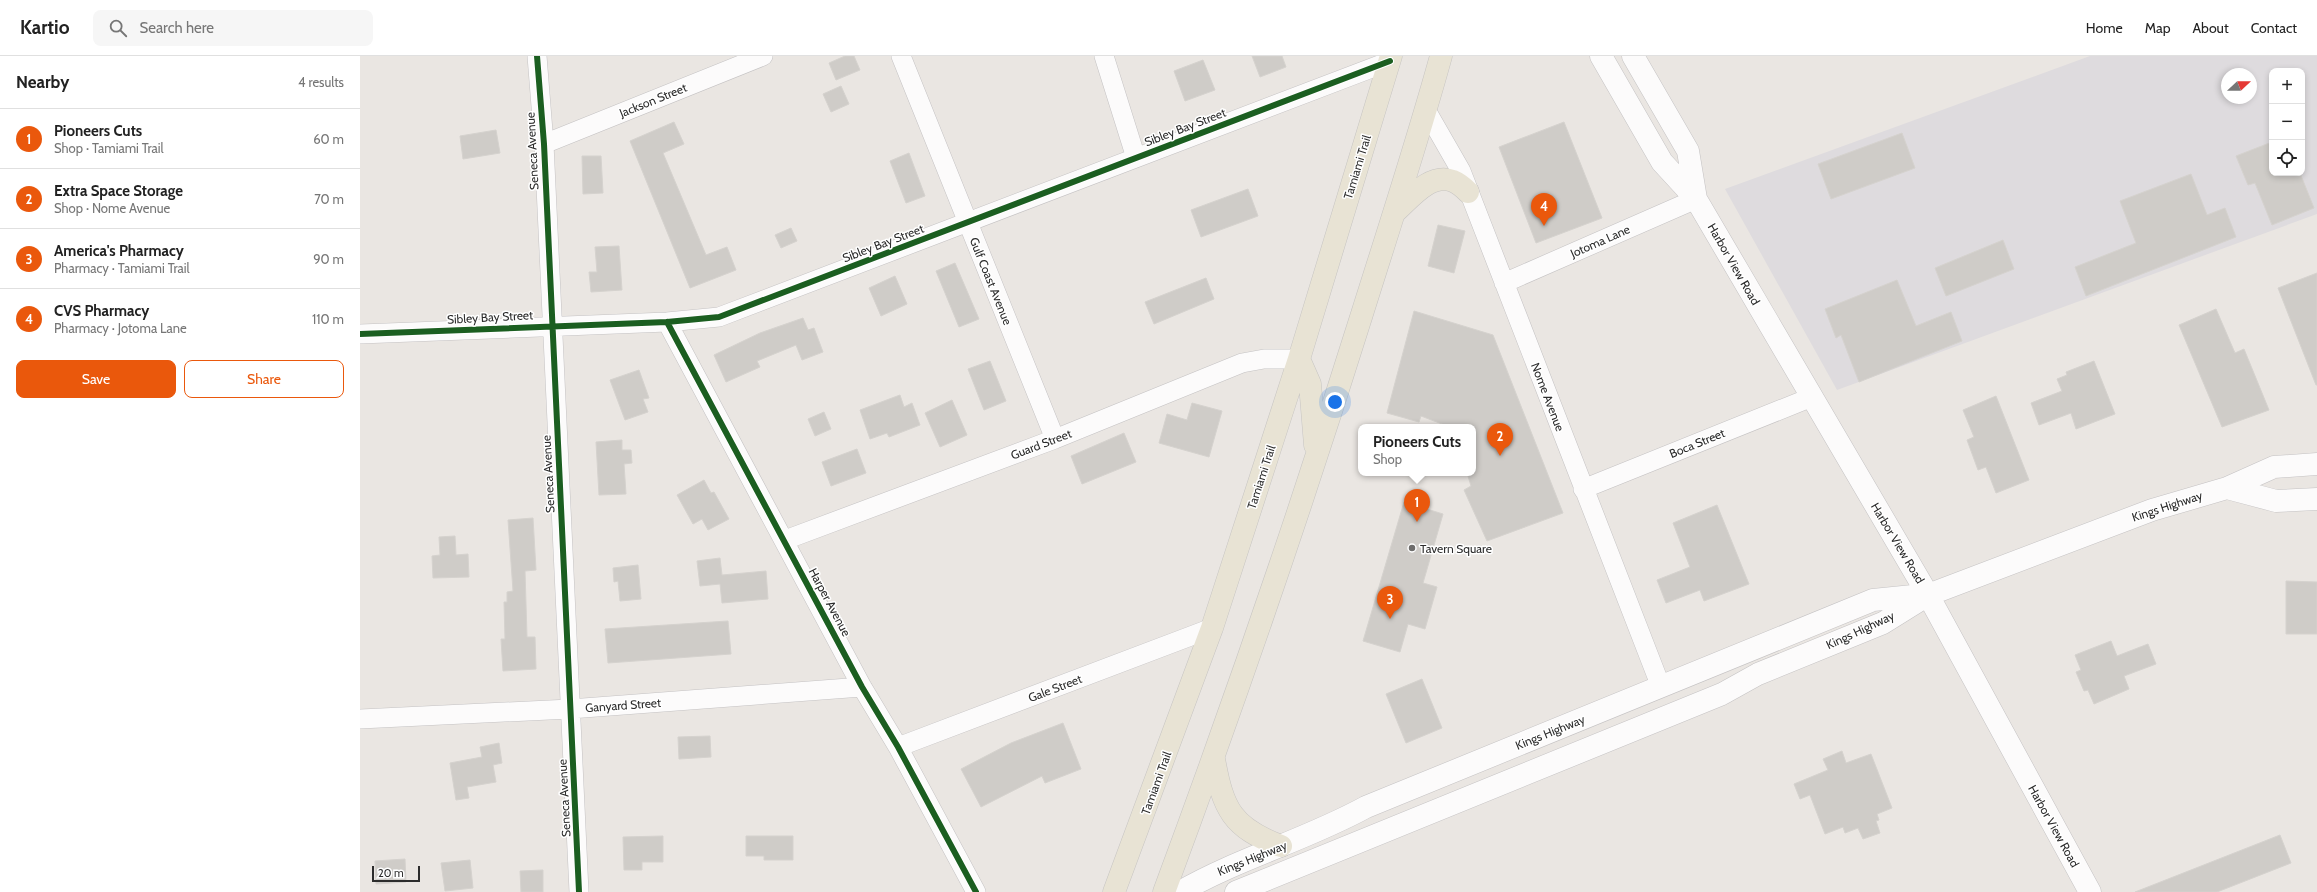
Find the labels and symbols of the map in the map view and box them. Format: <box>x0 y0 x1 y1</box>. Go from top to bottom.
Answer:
north arrow <box>2221 68 2257 104</box>
street label: Jackson Street <box>616 80 689 121</box>
street label: Sibley Bay Street <box>1142 105 1228 149</box>
street label: Seneca Avenue <box>522 112 542 190</box>
street label: Tamiami Trail <box>1340 133 1374 201</box>
pin: 4 <box>1531 193 1557 226</box>
street label: Sibley Bay Street <box>840 221 926 265</box>
street label: Jotoma Lane <box>1567 221 1632 261</box>
street label: Harbor View Road <box>1705 221 1763 307</box>
street label: Gulf Coast Avenue <box>967 235 1015 327</box>
street label: Sibley Bay Street <box>447 307 533 327</box>
street label: Nome Avenue <box>1528 361 1568 433</box>
your location <box>1325 392 1345 412</box>
pin: 2 <box>1487 423 1513 456</box>
street label: Boca Street <box>1667 425 1727 461</box>
street label: Guard Street <box>1008 426 1074 462</box>
street label: Seneca Avenue <box>538 435 558 513</box>
street label: Tamiami Trail <box>1244 443 1278 511</box>
street label: Kings Highway <box>2130 488 2204 524</box>
pin: 1 <box>1404 489 1430 522</box>
street label: Harbor View Road <box>1868 500 1928 586</box>
place label: Tavern Square <box>1420 541 1492 556</box>
marker: Tavern Square <box>1407 543 1417 553</box>
street label: Harper Avenue <box>806 565 854 639</box>
pin: 3 <box>1377 586 1403 619</box>
street label: Kings Highway <box>1824 608 1896 652</box>
street label: Gale Street <box>1026 671 1084 705</box>
street label: Ganyard Street <box>585 695 661 715</box>
street label: Kings Highway <box>1513 711 1587 753</box>
street label: Tamiami Trail <box>1138 749 1174 817</box>
street label: Seneca Avenue <box>554 759 574 837</box>
street label: Harbor View Road <box>2025 782 2083 870</box>
street label: Kings Highway <box>1215 837 1289 879</box>
scale bar <box>372 864 420 883</box>

